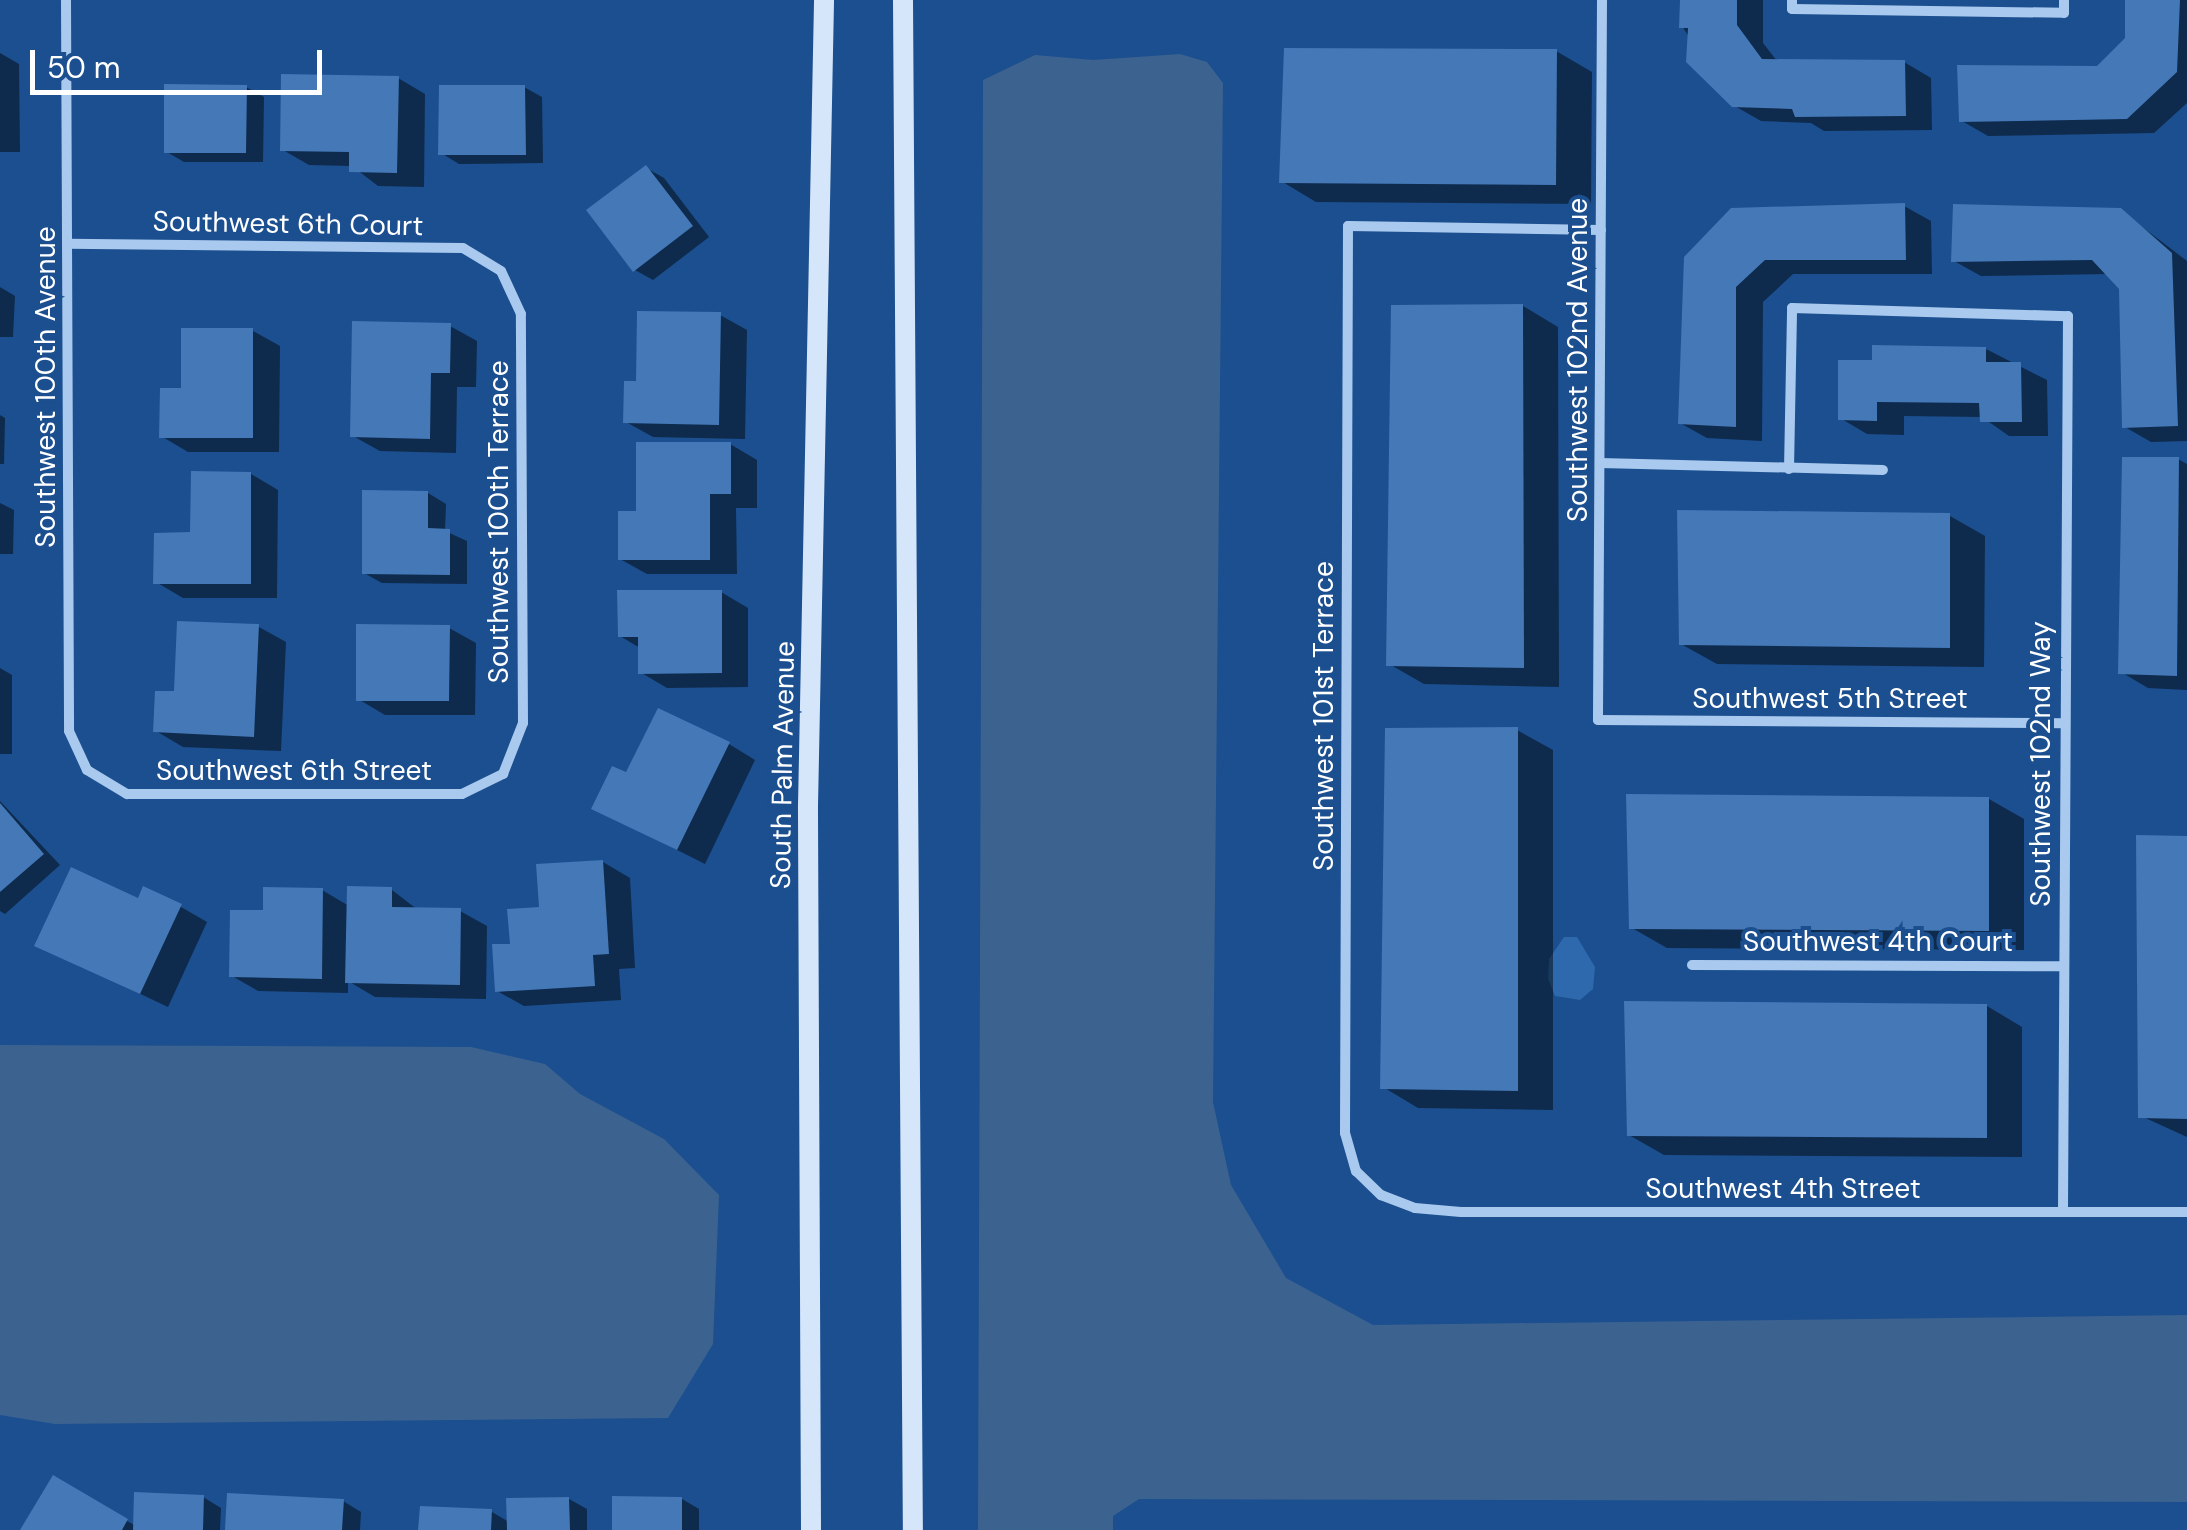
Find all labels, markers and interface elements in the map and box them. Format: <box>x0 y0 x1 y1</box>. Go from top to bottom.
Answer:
scale bar <box>35 30 328 92</box>
text: 50 m <box>47 48 121 87</box>
street label: Southwest 102nd Avenue <box>1561 198 1595 522</box>
street label: Southwest 6th Court <box>152 205 424 243</box>
street label: Southwest 100th Avenue <box>29 226 63 548</box>
street label: Southwest 100th Terrace <box>482 360 516 684</box>
street label: Southwest 101st Terrace <box>1307 561 1341 871</box>
street label: Southwest 102nd Way <box>2024 621 2058 907</box>
street label: South Palm Avenue <box>764 641 802 889</box>
street label: Southwest 5th Street <box>1692 682 1968 716</box>
street label: Southwest 6th Street <box>156 754 432 788</box>
street label: Southwest 4th Court <box>1743 925 2013 959</box>
street label: Southwest 4th Street <box>1645 1172 1921 1206</box>

